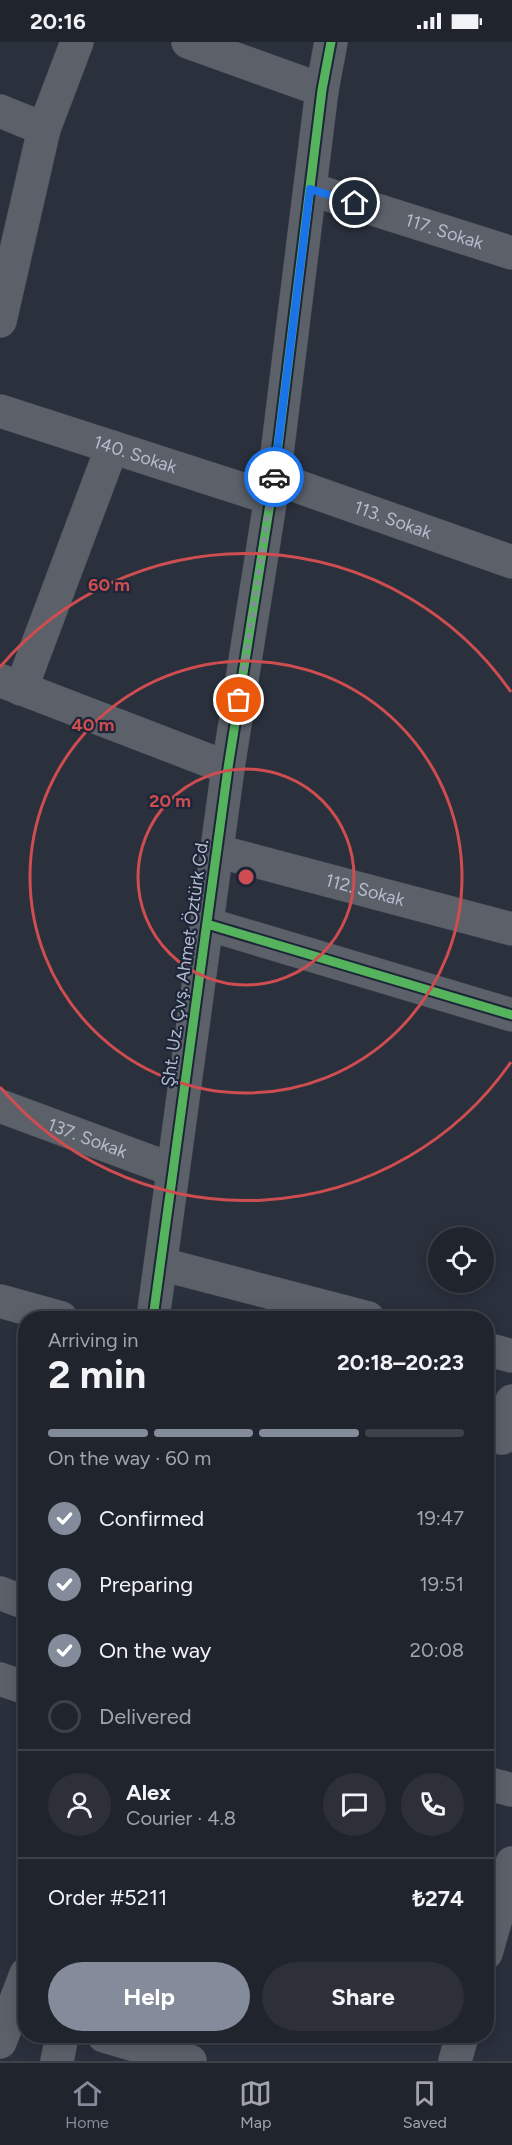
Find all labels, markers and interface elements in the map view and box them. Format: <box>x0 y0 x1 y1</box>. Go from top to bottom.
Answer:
text: 20:16 <box>30 8 86 35</box>
pin <box>329 177 380 228</box>
icon: home <box>338 186 371 219</box>
street label: 117. Sokak <box>403 209 486 254</box>
street label: 140. Sokak <box>91 431 180 478</box>
courier <box>244 447 304 507</box>
icon: car <box>258 461 291 494</box>
street label: 113. Sokak <box>351 496 435 544</box>
text: 60 m <box>88 574 130 596</box>
pin <box>213 674 264 725</box>
icon: bag <box>222 683 255 716</box>
text: 40 m <box>71 714 115 736</box>
text: 20 m <box>149 790 191 812</box>
street label: Şht. Uz. Çvş. Ahmet Öztürk Cd. <box>157 838 213 1088</box>
centre of rings <box>236 867 256 887</box>
street label: 112. Sokak <box>323 869 407 911</box>
street label: 137. Sokak <box>44 1114 130 1163</box>
map controls <box>428 1227 494 1293</box>
button: locate <box>428 1227 494 1293</box>
text: Arriving in <box>48 1328 138 1352</box>
text: 20:18–20:23 <box>337 1349 464 1376</box>
text: 2 min <box>48 1351 146 1398</box>
text: On the way · 60 m <box>48 1446 211 1470</box>
icon: check <box>48 1502 81 1535</box>
text: Confirmed <box>99 1505 204 1532</box>
text: 19:47 <box>416 1506 464 1530</box>
icon: check <box>48 1568 81 1601</box>
text: Preparing <box>99 1571 193 1598</box>
text: 19:51 <box>420 1572 464 1596</box>
icon: check <box>48 1634 81 1667</box>
text: On the way <box>99 1637 211 1664</box>
text: 20:08 <box>410 1638 464 1662</box>
text: Delivered <box>99 1703 192 1730</box>
button: person <box>48 1773 111 1836</box>
button: chat <box>323 1773 386 1836</box>
button: phone <box>401 1773 464 1836</box>
text: Alex <box>126 1779 171 1806</box>
text: Courier · 4.8 <box>126 1806 236 1830</box>
text: Order #5211 <box>48 1884 167 1911</box>
text: ₺274 <box>413 1885 464 1912</box>
button: Help <box>48 1962 250 2031</box>
button: Share <box>262 1962 464 2031</box>
tab: Home <box>65 2077 109 2132</box>
tab: Map <box>239 2077 272 2132</box>
tab: Saved <box>403 2077 447 2132</box>

